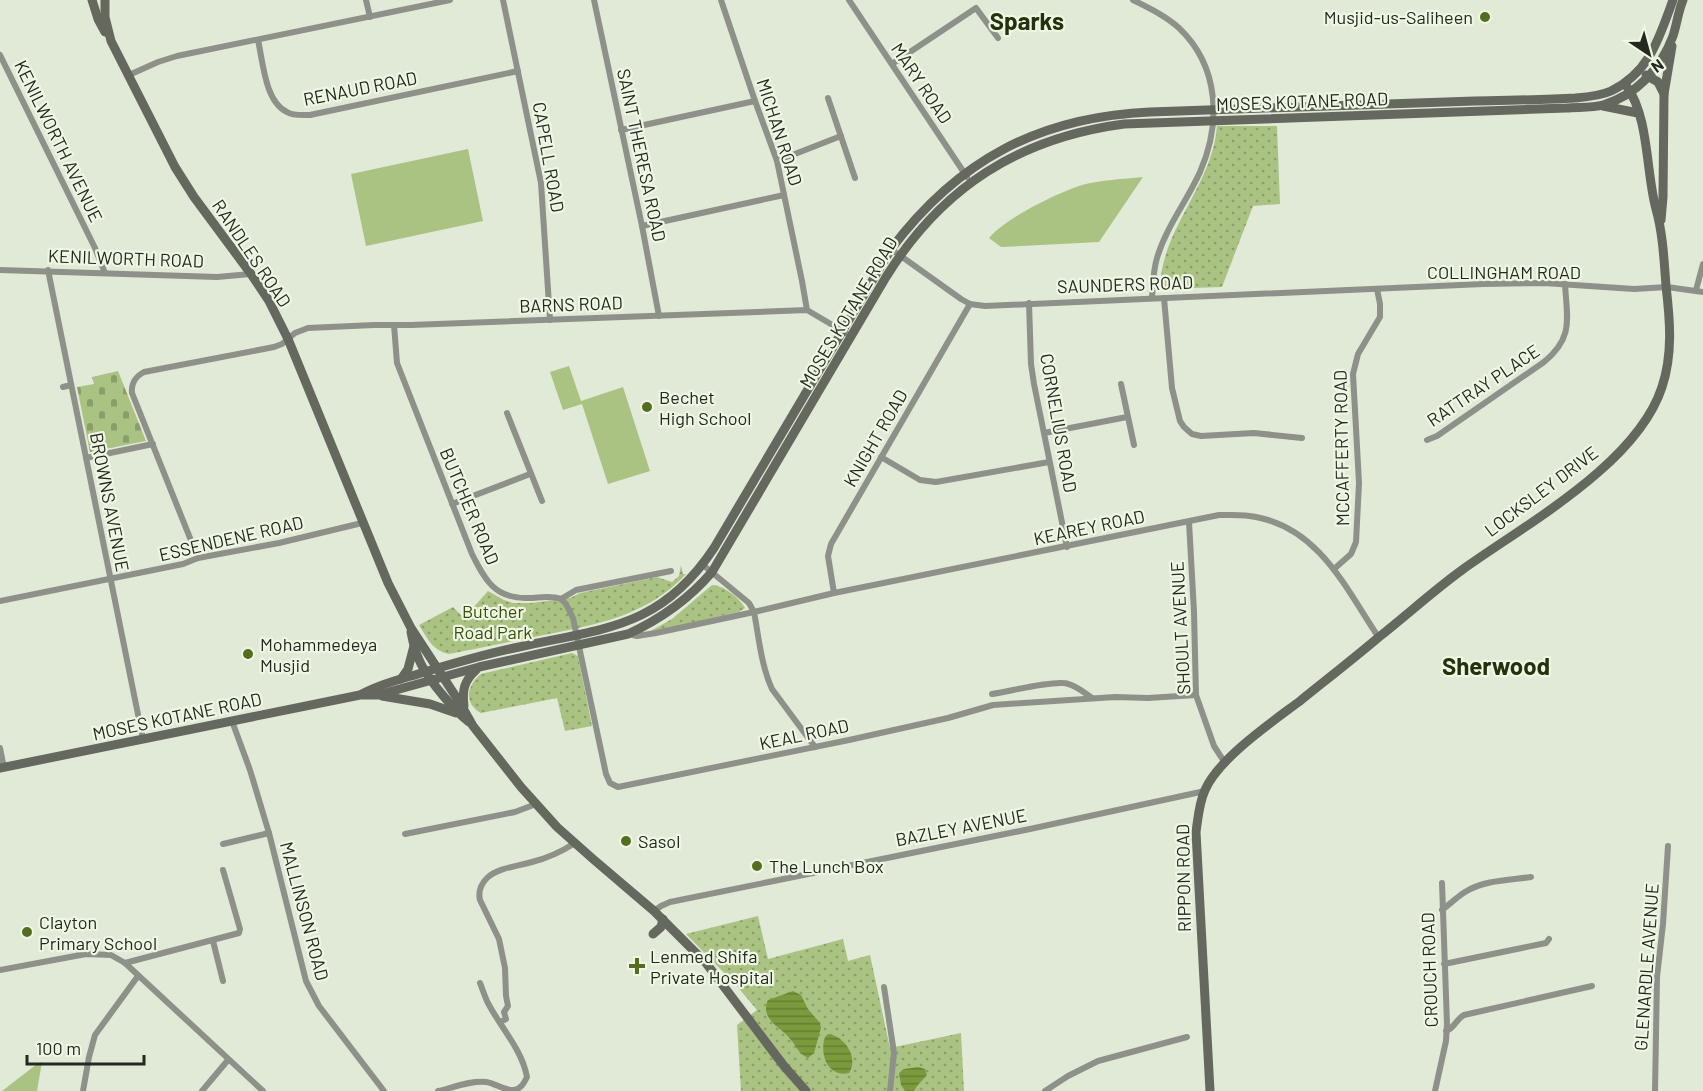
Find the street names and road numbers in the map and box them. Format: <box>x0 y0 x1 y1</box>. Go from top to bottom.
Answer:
street label: MARY ROAD <box>887 38 957 128</box>
street label: KENILWORTH AVENUE <box>10 56 108 226</box>
street label: RENAUD ROAD <box>301 66 419 110</box>
street label: SAINT THERESA ROAD <box>613 67 671 243</box>
street label: MICHAN ROAD <box>752 76 808 188</box>
street label: MOSES KOTANE ROAD <box>1216 87 1388 115</box>
street label: CAPELL ROAD <box>528 100 570 214</box>
street label: RANDLES ROAD <box>208 195 296 311</box>
street label: MOSES KOTANE ROAD <box>794 233 902 391</box>
street label: KENILWORTH ROAD <box>48 244 204 272</box>
street label: COLLINGHAM ROAD <box>1427 261 1581 283</box>
street label: SAUNDERS ROAD <box>1057 271 1193 297</box>
street label: BARNS ROAD <box>519 291 623 317</box>
street label: RATTRAY PLACE <box>1422 339 1544 431</box>
street label: CORNELIUS ROAD <box>1036 352 1082 494</box>
street label: MCCAFFERTY ROAD <box>1329 370 1353 526</box>
street label: KNIGHT ROAD <box>838 385 912 491</box>
street label: BROWNS AVENUE <box>86 431 134 573</box>
street label: LOCKSLEY DRIVE <box>1480 441 1602 541</box>
street label: BUTCHER ROAD <box>435 444 505 568</box>
street label: KEAREY ROAD <box>1032 505 1146 549</box>
street label: ESSENDENE ROAD <box>157 511 305 565</box>
street label: SHOULT AVENUE <box>1166 561 1194 695</box>
street label: MOSES KOTANE ROAD <box>90 687 264 745</box>
street label: KEAL ROAD <box>757 714 851 754</box>
street label: BAZLEY AVENUE <box>894 804 1028 850</box>
street label: RIPPON ROAD <box>1171 824 1195 932</box>
street label: MALLINSON ROAD <box>276 839 334 983</box>
street label: GLENARDLE AVENUE <box>1629 882 1663 1052</box>
street label: CROUCH ROAD <box>1416 912 1442 1028</box>

